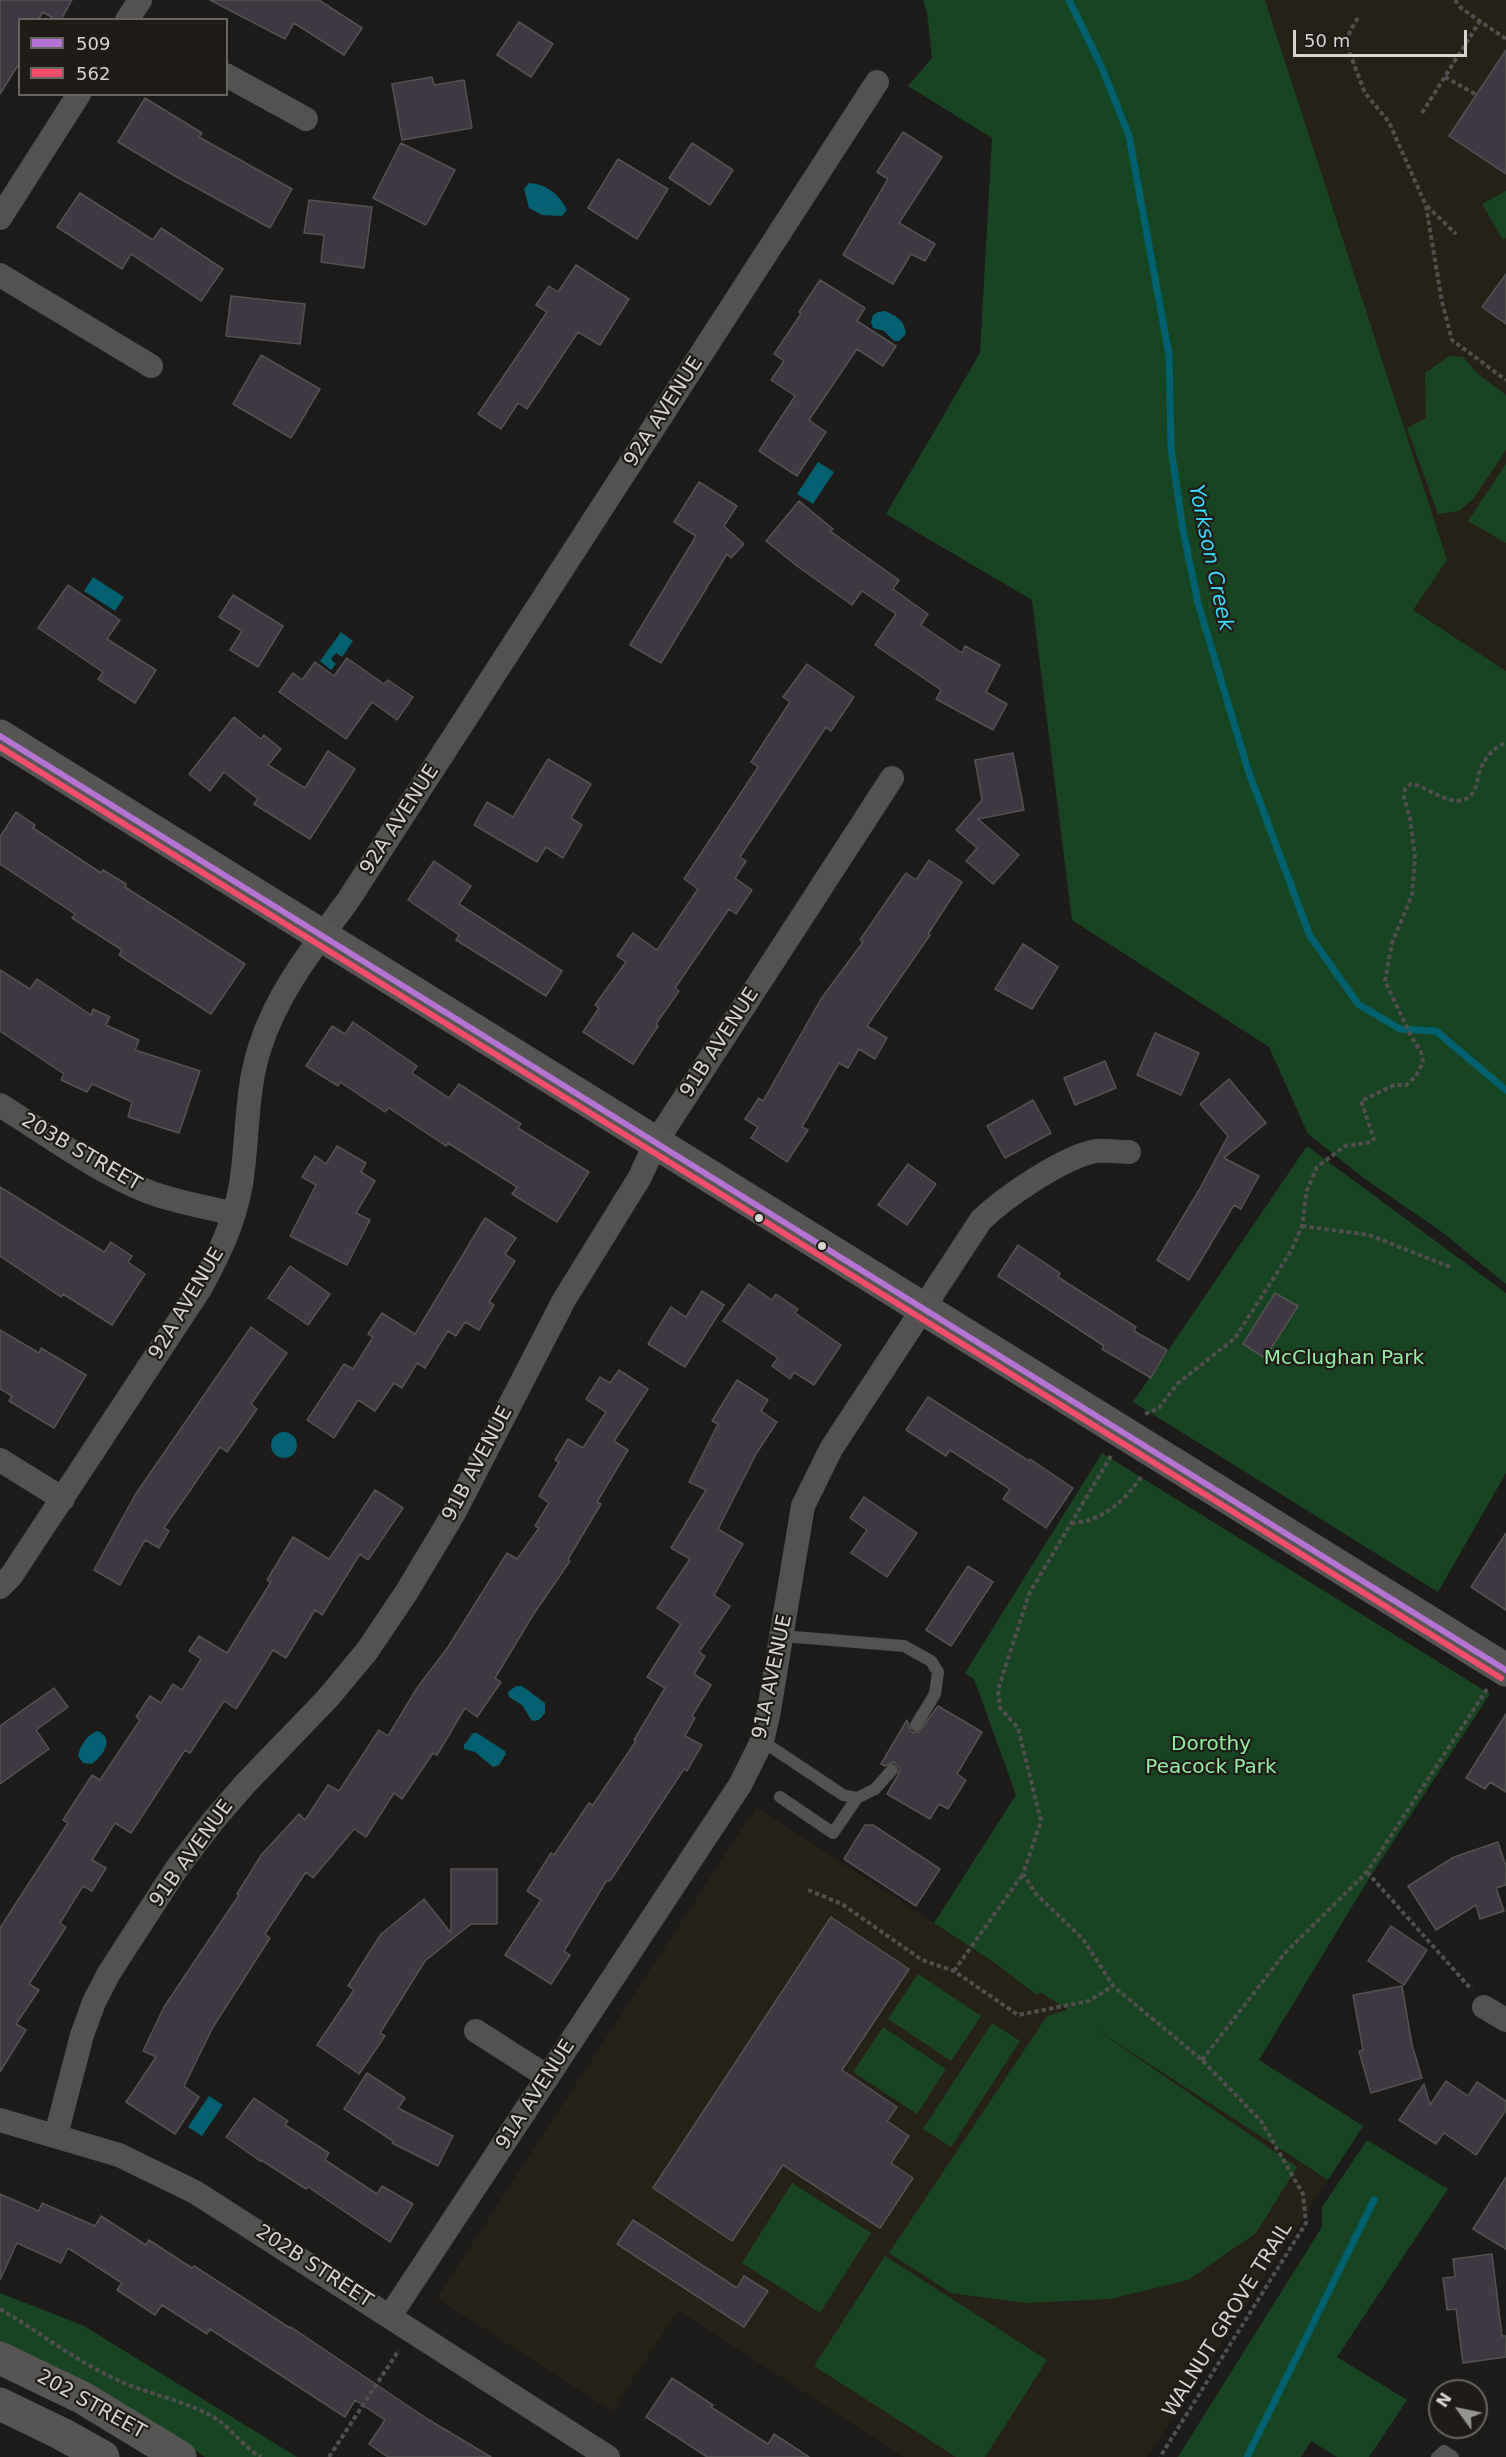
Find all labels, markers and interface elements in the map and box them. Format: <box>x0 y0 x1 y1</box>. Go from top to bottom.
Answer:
legend <box>18 18 228 96</box>
scale bar <box>1296 18 1470 56</box>
text: 50 m <box>1304 30 1350 51</box>
text: 509 <box>76 33 110 54</box>
text: 562 <box>76 63 110 84</box>
street label: 92A AVENUE <box>620 352 708 472</box>
water label: Yorkson Creek <box>1182 482 1238 634</box>
street label: 92A AVENUE <box>356 760 444 880</box>
street label: 91B AVENUE <box>675 983 765 1103</box>
street label: 203B STREET <box>17 1109 145 1197</box>
unlabelled marker <box>753 1212 765 1224</box>
unlabelled marker <box>816 1240 828 1252</box>
street label: 92A AVENUE <box>144 1244 230 1364</box>
park label: McClughan Park <box>1264 1347 1424 1371</box>
street label: 91B AVENUE <box>438 1403 518 1525</box>
street label: 91A AVENUE <box>748 1613 798 1741</box>
park label: Dorothy Peacock Park <box>1145 1733 1277 1780</box>
street label: 91B AVENUE <box>145 1796 239 1912</box>
street label: 91A AVENUE <box>492 2035 580 2155</box>
street label: WALNUT GROVE TRAIL <box>1158 2218 1298 2422</box>
street label: 202B STREET <box>251 2220 377 2314</box>
street label: 202 STREET <box>32 2365 150 2445</box>
north arrow <box>1428 2379 1488 2439</box>
text: N <box>1433 2389 1456 2411</box>

